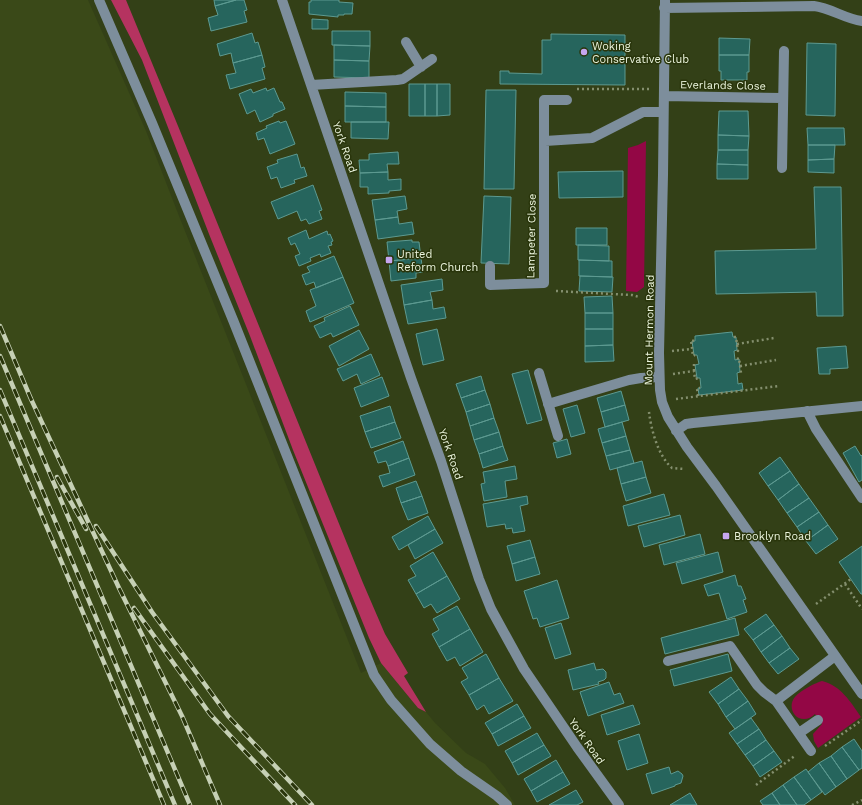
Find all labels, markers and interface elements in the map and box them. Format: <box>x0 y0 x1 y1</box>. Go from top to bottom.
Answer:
place label: Woking Conservative Club <box>592 40 689 66</box>
marker: Woking Conservative Club <box>579 47 589 57</box>
street label: Everlands Close <box>680 78 766 93</box>
street label: York Road <box>330 120 359 174</box>
street label: Lampeter Close <box>524 193 539 279</box>
place label: United Reform Church <box>397 248 478 274</box>
marker: United Reform Church <box>384 255 394 265</box>
street label: Mount Hermon Road <box>642 274 657 386</box>
street label: York Road <box>436 427 465 481</box>
place label: Brooklyn Road <box>734 530 811 543</box>
marker: Brooklyn Road <box>721 531 731 541</box>
street label: York Road <box>566 716 607 767</box>

